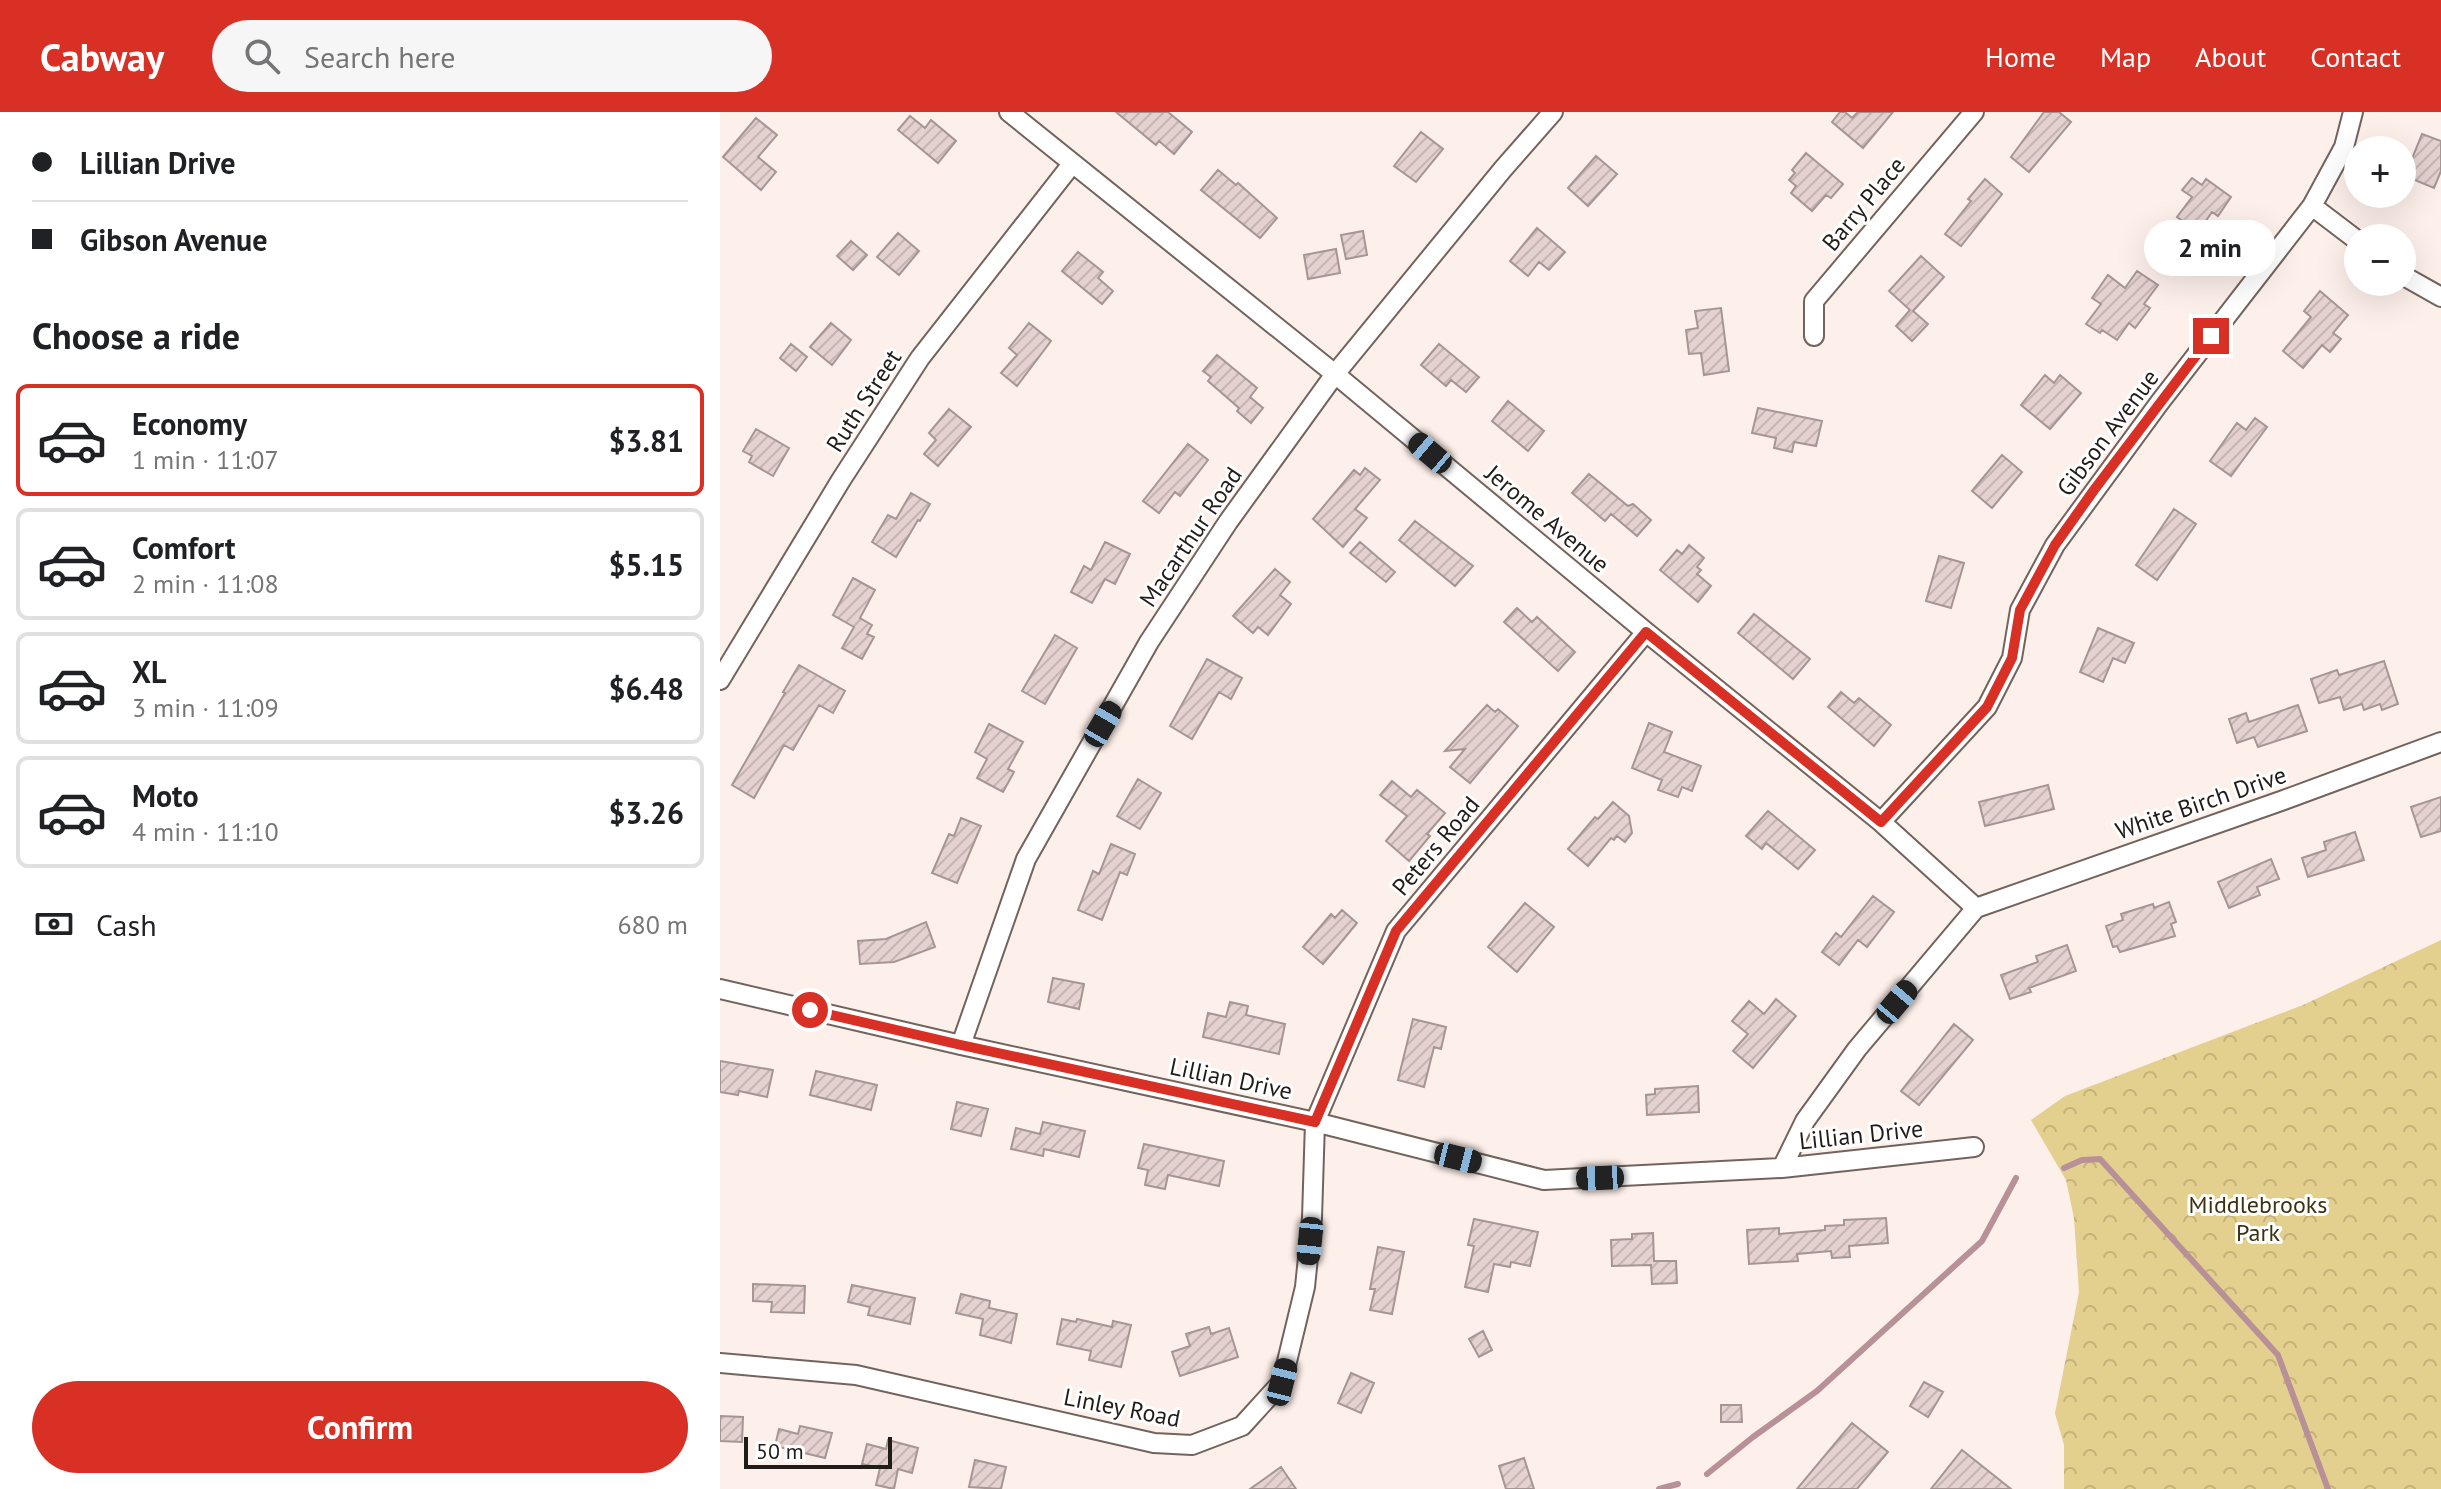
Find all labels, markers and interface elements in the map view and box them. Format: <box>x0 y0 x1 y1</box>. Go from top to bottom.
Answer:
search box <box>212 20 772 92</box>
text: Cabway <box>40 32 164 81</box>
icon: search <box>240 34 284 78</box>
text: Search here <box>304 37 455 76</box>
text: Home <box>1985 38 2056 75</box>
text: Map <box>2100 38 2151 75</box>
text: About <box>2195 38 2266 75</box>
text: Contact <box>2310 38 2401 75</box>
map controls <box>2344 136 2416 296</box>
button: + <box>2344 136 2416 208</box>
text: Lillian Drive <box>80 143 235 182</box>
street label: Barry Place <box>1815 150 1912 257</box>
text: Gibson Avenue <box>80 220 268 259</box>
callout: 2 min <box>2145 220 2277 276</box>
button: − <box>2344 224 2416 296</box>
text: 2 min <box>2178 231 2242 264</box>
text: Choose a ride <box>32 312 240 359</box>
route end <box>2193 318 2229 354</box>
street label: Ruth Street <box>819 344 908 458</box>
street label: Gibson Avenue <box>2050 363 2165 502</box>
icon: car <box>36 404 108 476</box>
text: Economy <box>132 404 247 443</box>
text: $3.81 <box>609 421 684 460</box>
car <box>1404 428 1456 478</box>
text: 1 min · 11:07 <box>132 443 279 476</box>
street label: Jerome Avenue <box>1478 457 1616 579</box>
street label: Macarthur Road <box>1132 461 1249 613</box>
icon: car <box>36 528 108 600</box>
text: Comfort <box>132 528 235 567</box>
text: $5.15 <box>609 545 684 584</box>
text: 2 min · 11:08 <box>132 567 279 600</box>
icon: car <box>36 652 108 724</box>
text: XL <box>132 652 166 691</box>
text: $6.48 <box>609 669 684 708</box>
text: 3 min · 11:09 <box>132 691 279 724</box>
car <box>1081 697 1125 751</box>
street label: White Birch Drive <box>2111 759 2290 846</box>
icon: car <box>36 776 108 848</box>
text: Moto <box>132 776 199 815</box>
street label: Peters Road <box>1385 790 1486 902</box>
text: $3.26 <box>609 793 684 832</box>
text: 4 min · 11:10 <box>132 815 279 848</box>
icon: cash <box>32 902 76 946</box>
text: Cash <box>96 905 157 944</box>
text: 680 m <box>617 908 688 941</box>
car <box>1872 976 1922 1028</box>
route start <box>792 992 828 1028</box>
street label: Lillian Drive <box>1167 1050 1295 1107</box>
street label: Lillian Drive <box>1797 1113 1924 1156</box>
car <box>1432 1141 1484 1175</box>
car <box>1576 1165 1624 1191</box>
park label: Middlebrooks Park <box>2189 1189 2327 1248</box>
car <box>1296 1216 1324 1266</box>
car <box>1265 1356 1299 1408</box>
button: Confirm <box>32 1381 688 1473</box>
street label: Linley Road <box>1061 1381 1183 1434</box>
scale bar <box>744 1433 892 1469</box>
text: 50 m <box>756 1437 804 1465</box>

